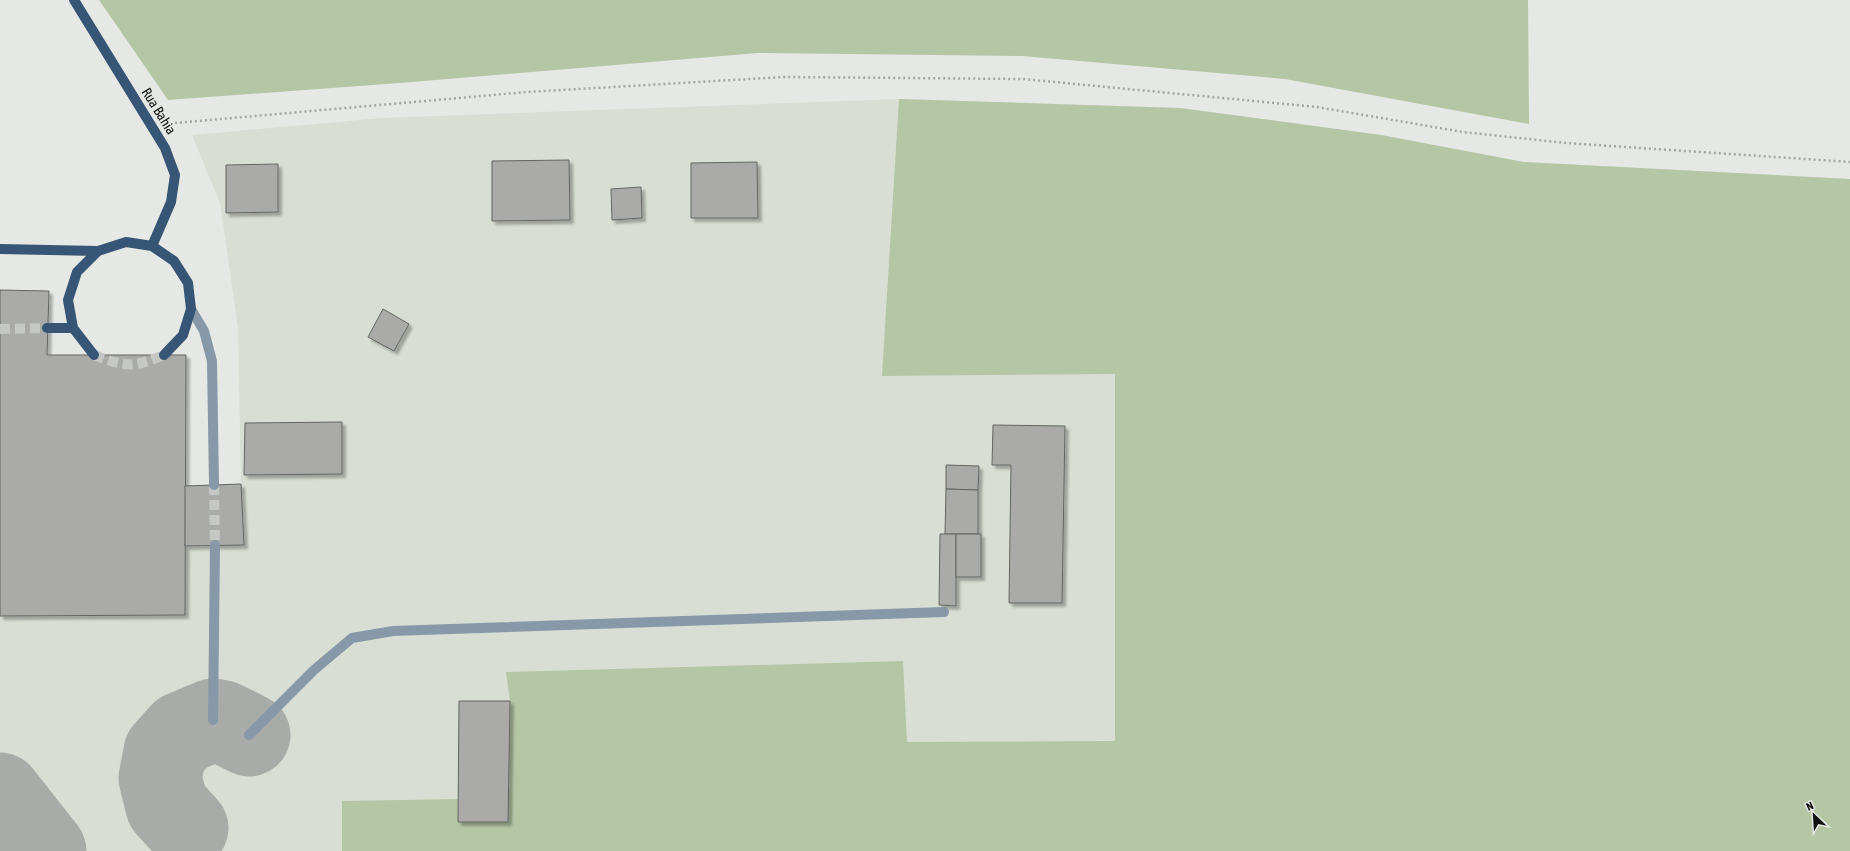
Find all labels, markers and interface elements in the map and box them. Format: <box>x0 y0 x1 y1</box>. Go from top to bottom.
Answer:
street label: Rua Bahia <box>138 85 180 137</box>
north arrow <box>1794 795 1834 835</box>
text: N <box>1804 799 1815 813</box>

